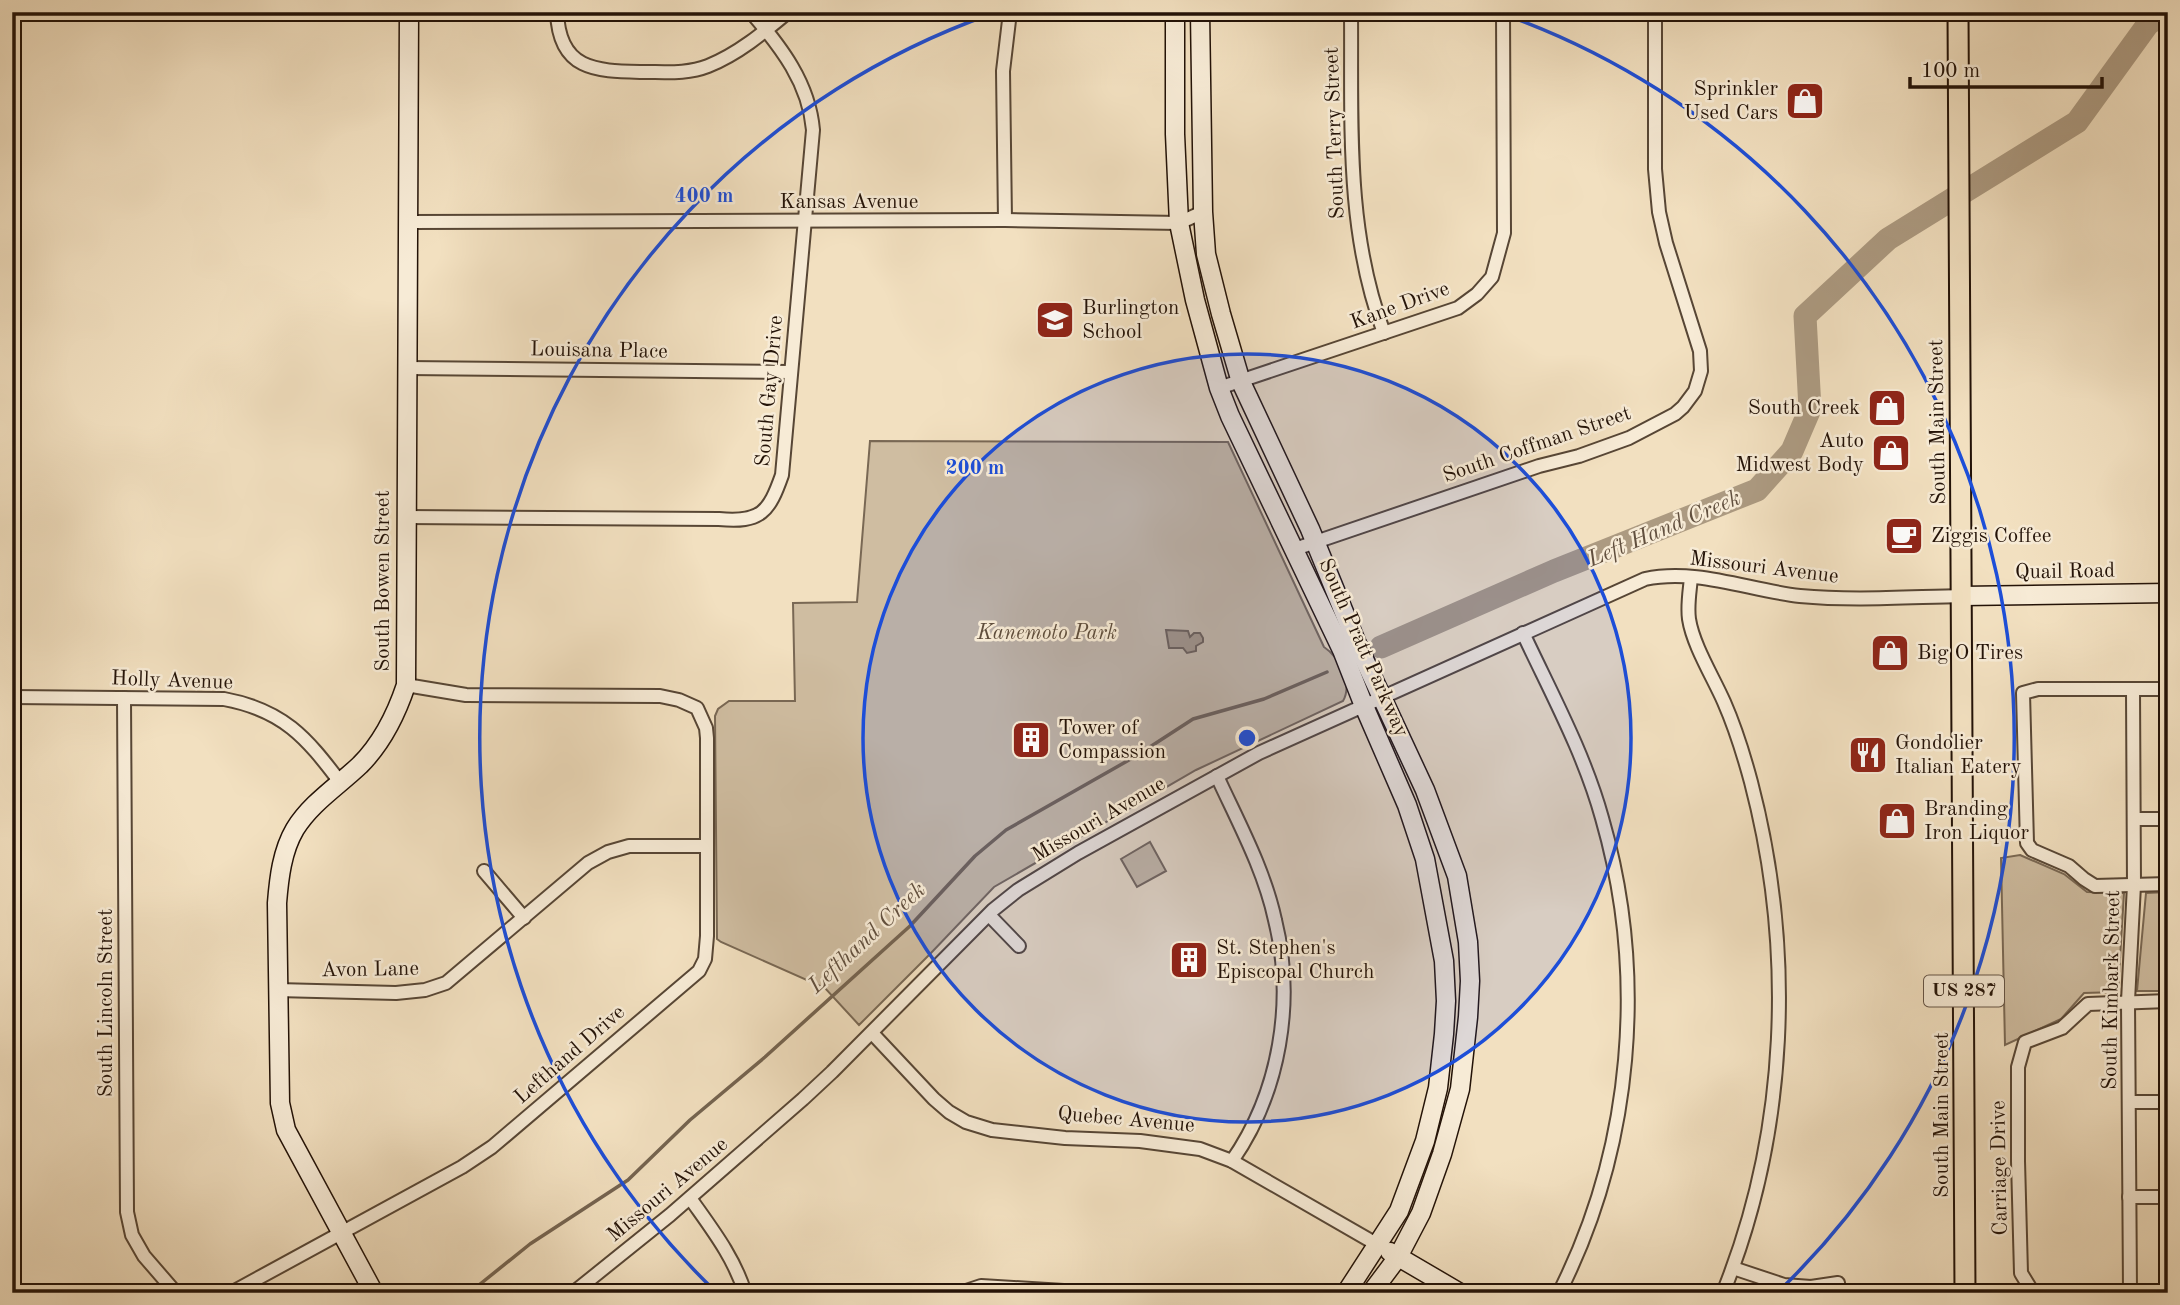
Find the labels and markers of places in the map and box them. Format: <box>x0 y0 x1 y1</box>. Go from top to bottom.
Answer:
place label: Sprinkler Used Cars <box>1684 79 1778 124</box>
shop icon: Sprinkler Used Cars <box>1784 80 1826 122</box>
place label: Burlington School <box>1082 298 1179 343</box>
school or university icon: Burlington School <box>1034 299 1076 341</box>
shop icon: South Creek <box>1866 387 1908 429</box>
place label: South Creek <box>1748 398 1860 419</box>
place label: Auto Midwest Body <box>1735 431 1864 476</box>
shop icon: Auto Midwest Body <box>1870 432 1912 474</box>
cafe icon: Ziggis Coffee <box>1883 515 1925 557</box>
place label: Ziggis Coffee <box>1931 526 2051 547</box>
shop icon: Big O Tires <box>1869 632 1911 674</box>
place label: Big O Tires <box>1917 643 2023 664</box>
place label: Tower of Compassion <box>1058 718 1166 763</box>
building icon: Tower of Compassion <box>1010 719 1052 761</box>
centre of rings <box>1235 726 1259 750</box>
place label: Gondolier Italian Eatery <box>1895 733 2022 778</box>
restaurant icon: Gondolier Italian Eatery <box>1847 734 1889 776</box>
place label: Branding Iron Liquor <box>1924 799 2029 844</box>
shop icon: Branding Iron Liquor <box>1876 800 1918 842</box>
place label: St. Stephen's Episcopal Church <box>1216 938 1374 983</box>
building icon: St. Stephen's Episcopal Church <box>1168 939 1210 981</box>

